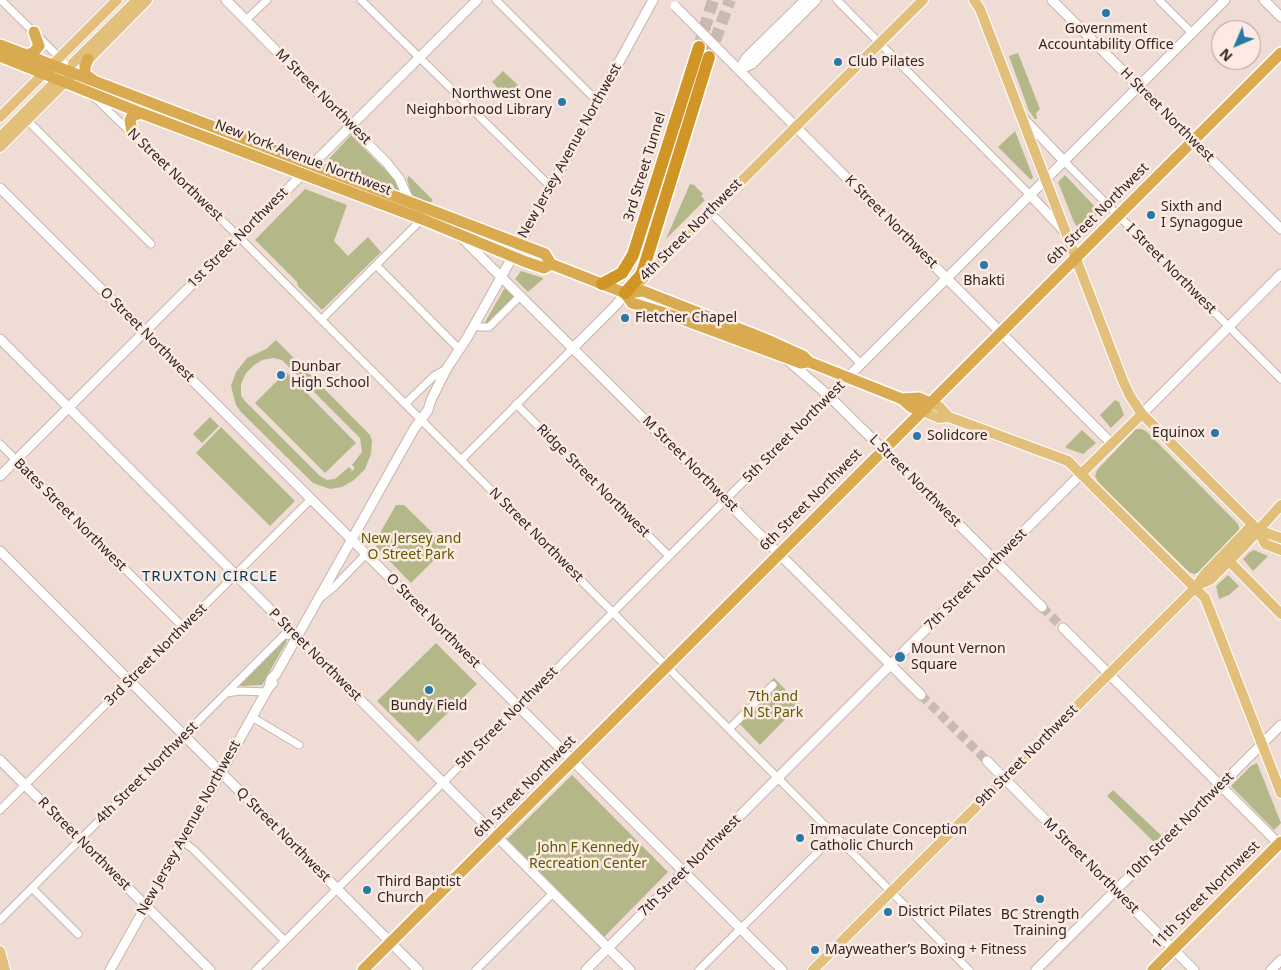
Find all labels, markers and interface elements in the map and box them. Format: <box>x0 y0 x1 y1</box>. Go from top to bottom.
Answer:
marker: Government Accountability Office <box>1100 7 1112 19</box>
north arrow <box>1211 20 1261 70</box>
place label: Government Accountability Office <box>1038 21 1174 54</box>
text: N <box>1215 45 1236 66</box>
street label: M Street Northwest <box>272 46 374 148</box>
place label: Club Pilates <box>848 54 925 70</box>
marker: Club Pilates <box>832 56 844 68</box>
street label: New Jersey Avenue Northwest <box>515 61 625 241</box>
street label: H Street Northwest <box>1117 65 1217 165</box>
place label: Northwest One Neighborhood Library <box>406 86 552 118</box>
marker: Northwest One Neighborhood Library <box>556 96 568 108</box>
street label: 3rd Street Tunnel <box>620 110 670 224</box>
street label: New York Avenue Northwest <box>212 117 394 199</box>
street label: N Street Northwest <box>124 125 226 225</box>
street label: 6th Street Northwest <box>1044 160 1152 268</box>
street label: K Street Northwest <box>841 172 941 272</box>
street label: 4th Street Northwest <box>637 176 745 284</box>
street label: 1st Street Northwest <box>184 184 292 292</box>
place label: Sixth and I Synagogue <box>1161 199 1243 232</box>
marker: Sixth and I Synagogue <box>1145 209 1157 221</box>
street label: I Street Northwest <box>1123 221 1219 317</box>
marker: Bhakti <box>978 259 990 271</box>
place label: Bhakti <box>963 273 1005 289</box>
street label: O Street Northwest <box>96 284 198 386</box>
place label: Fletcher Chapel <box>635 310 737 326</box>
marker: Fletcher Chapel <box>619 312 631 324</box>
place label: Dunbar High School <box>291 359 369 392</box>
marker: Dunbar High School <box>275 369 287 381</box>
street label: 5th Street Northwest <box>740 378 848 486</box>
street label: M Street Northwest <box>639 413 741 515</box>
street label: Ridge Street Northwest <box>533 421 653 541</box>
place label: Equinox <box>1152 425 1205 441</box>
marker: Equinox <box>1209 427 1221 439</box>
place label: Solidcore <box>927 428 988 444</box>
marker: Solidcore <box>911 430 923 442</box>
street label: L Street Northwest <box>866 432 964 530</box>
street label: 6th Street Northwest <box>757 446 865 554</box>
street label: Bates Street Northwest <box>10 455 130 575</box>
street label: N Street Northwest <box>485 484 587 586</box>
street label: 7th Street Northwest <box>922 526 1030 634</box>
park label: New Jersey and O Street Park <box>361 531 461 564</box>
district label: TRUXTON CIRCLE <box>140 568 280 586</box>
street label: O Street Northwest <box>382 570 484 672</box>
street label: 3rd Street Northwest <box>101 600 211 710</box>
street label: P Street Northwest <box>265 605 365 705</box>
place label: Mount Vernon Square <box>911 641 1006 674</box>
marker: Mount Vernon Square <box>893 650 907 664</box>
street label: 5th Street Northwest <box>453 664 561 772</box>
marker: Bundy Field <box>423 684 435 696</box>
park label: 7th and N St Park <box>743 689 803 722</box>
place label: Bundy Field <box>391 698 467 714</box>
street label: 9th Street Northwest <box>973 702 1081 810</box>
street label: 4th Street Northwest <box>93 719 201 827</box>
street label: 6th Street Northwest <box>471 733 579 841</box>
street label: New Jersey Avenue Northwest <box>134 738 244 918</box>
street label: 10th Street Northwest <box>1123 769 1237 883</box>
street label: Q Street Northwest <box>232 784 334 886</box>
street label: R Street Northwest <box>34 794 134 894</box>
street label: 7th Street Northwest <box>636 812 744 920</box>
street label: M Street Northwest <box>1040 815 1142 917</box>
place label: Immaculate Conception Catholic Church <box>810 822 967 854</box>
marker: Immaculate Conception Catholic Church <box>794 832 806 844</box>
street label: 11th Street Northwest <box>1149 838 1263 952</box>
park label: John F Kennedy Recreation Center <box>529 840 647 872</box>
place label: Third Baptist Church <box>377 874 461 906</box>
marker: Third Baptist Church <box>361 884 373 896</box>
marker: BC Strength Training <box>1034 893 1046 905</box>
place label: District Pilates <box>898 904 992 920</box>
marker: District Pilates <box>882 906 894 918</box>
place label: BC Strength Training <box>1001 907 1079 940</box>
place label: Mayweather’s Boxing + Fitness <box>825 942 1027 958</box>
marker: Mayweather’s Boxing + Fitness <box>809 944 821 956</box>

